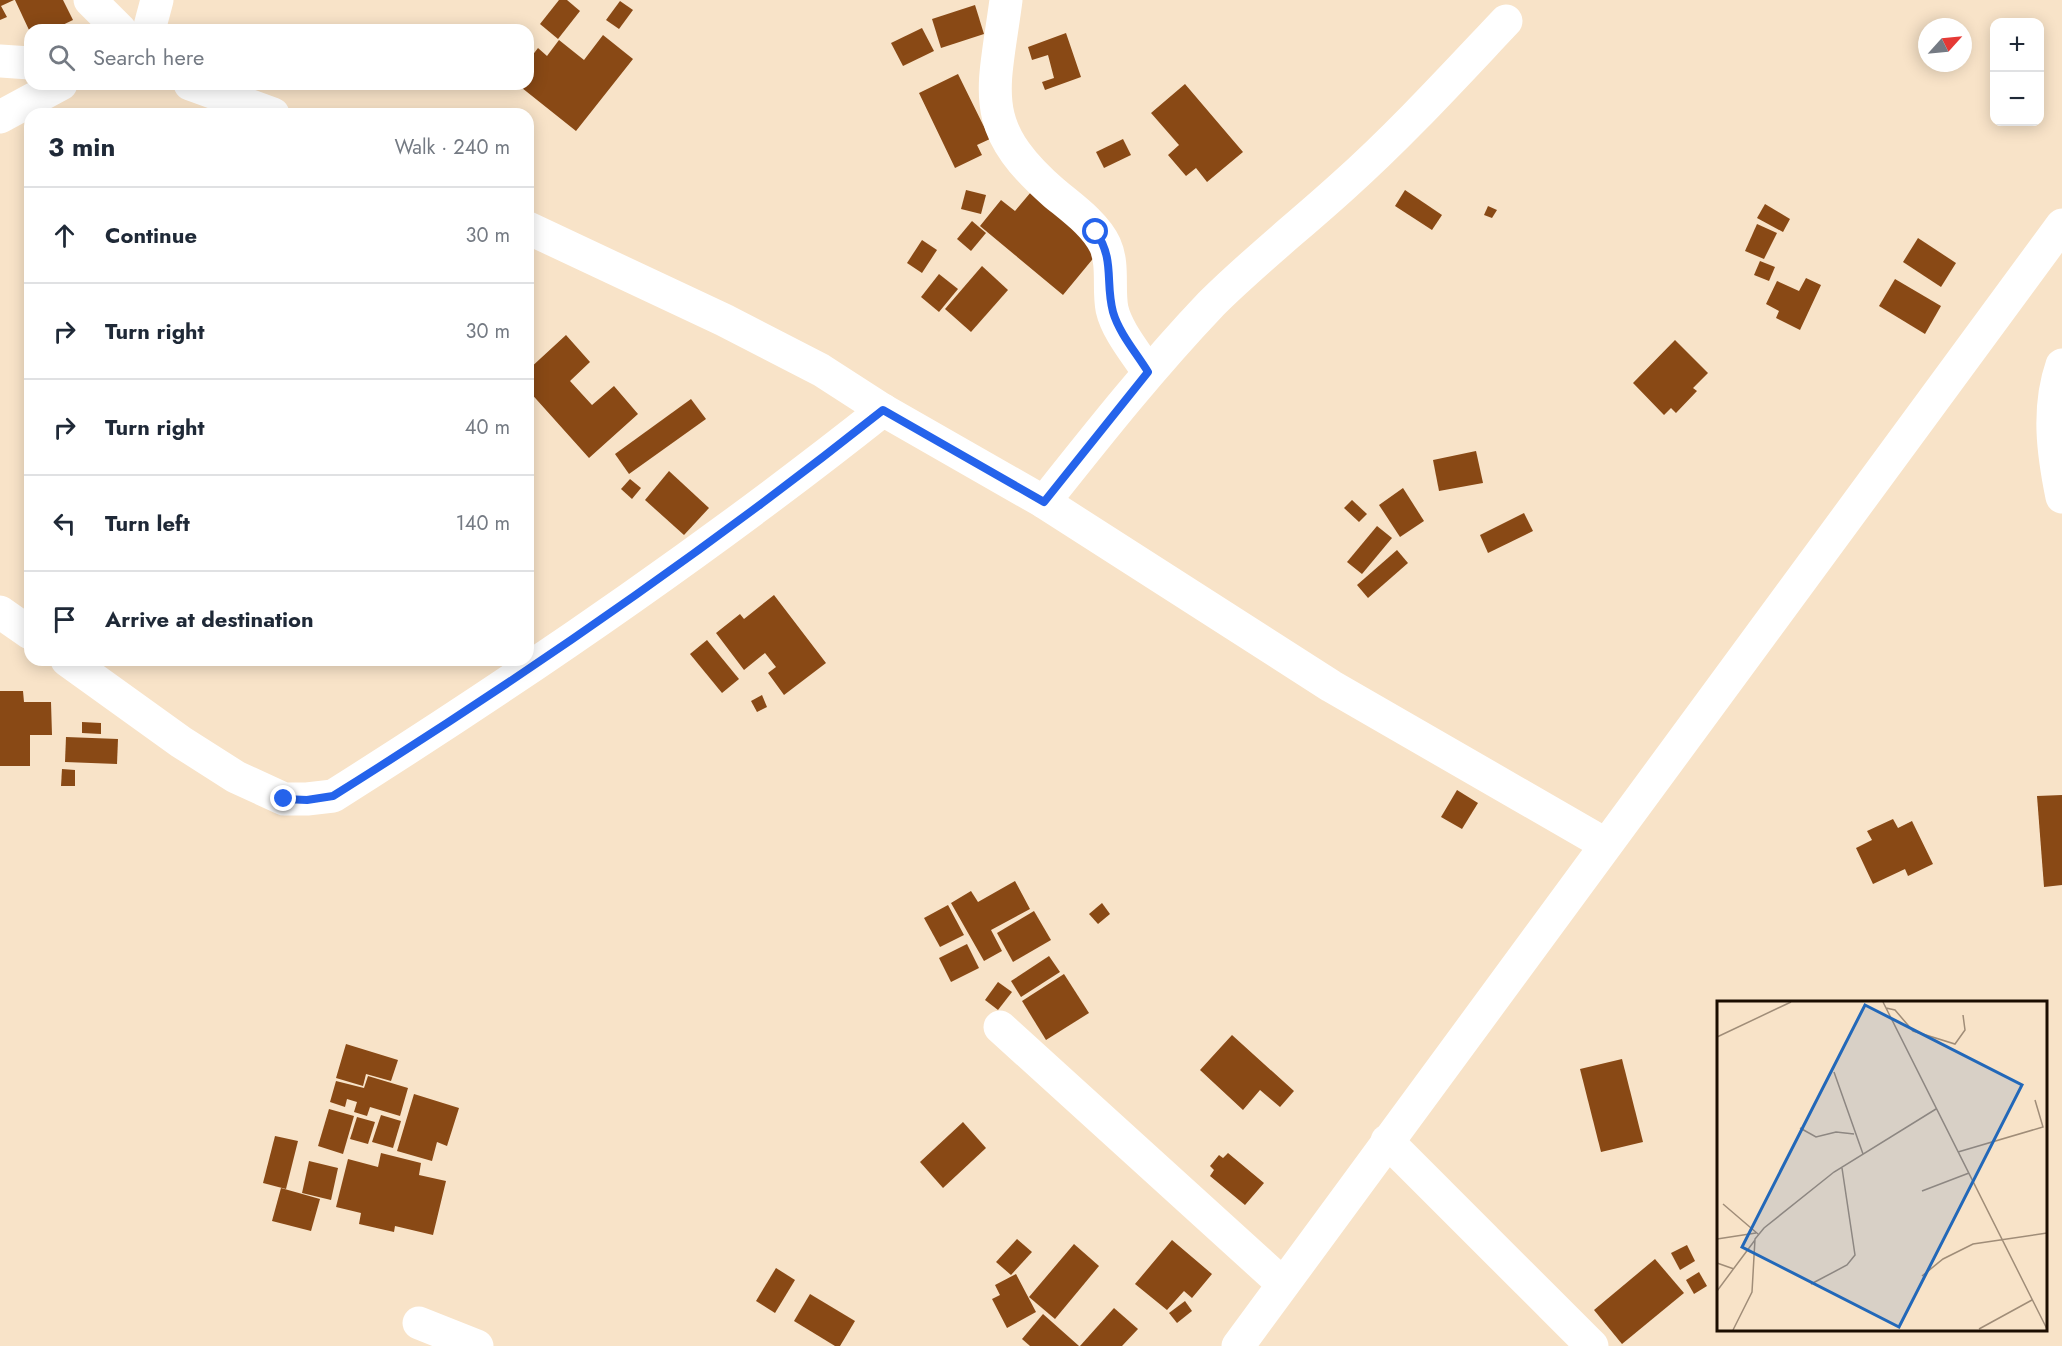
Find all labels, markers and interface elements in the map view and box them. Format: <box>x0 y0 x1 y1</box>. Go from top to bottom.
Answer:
north arrow <box>1918 18 1972 72</box>
map controls <box>1990 18 2044 126</box>
button: + <box>1990 18 2044 72</box>
search box <box>24 24 534 90</box>
icon: search <box>45 41 78 74</box>
text: Search here <box>93 41 204 73</box>
button: − <box>1990 72 2044 126</box>
text: 3 min <box>48 128 115 166</box>
text: Walk · 240 m <box>395 133 510 162</box>
route start <box>1082 218 1108 244</box>
icon: ahead <box>48 219 81 252</box>
text: Continue <box>105 219 197 251</box>
text: 30 m <box>465 221 510 250</box>
icon: right <box>48 315 81 348</box>
text: Turn right <box>105 315 205 347</box>
text: 30 m <box>465 317 510 346</box>
icon: right <box>48 411 81 444</box>
text: Turn right <box>105 411 205 443</box>
text: 40 m <box>465 413 510 442</box>
icon: left <box>48 507 81 540</box>
text: Turn left <box>105 507 190 539</box>
text: 140 m <box>456 509 510 538</box>
icon: arrive <box>48 603 81 636</box>
text: Arrive at destination <box>105 603 314 635</box>
route end <box>270 785 296 811</box>
inset map <box>1717 1001 2047 1331</box>

